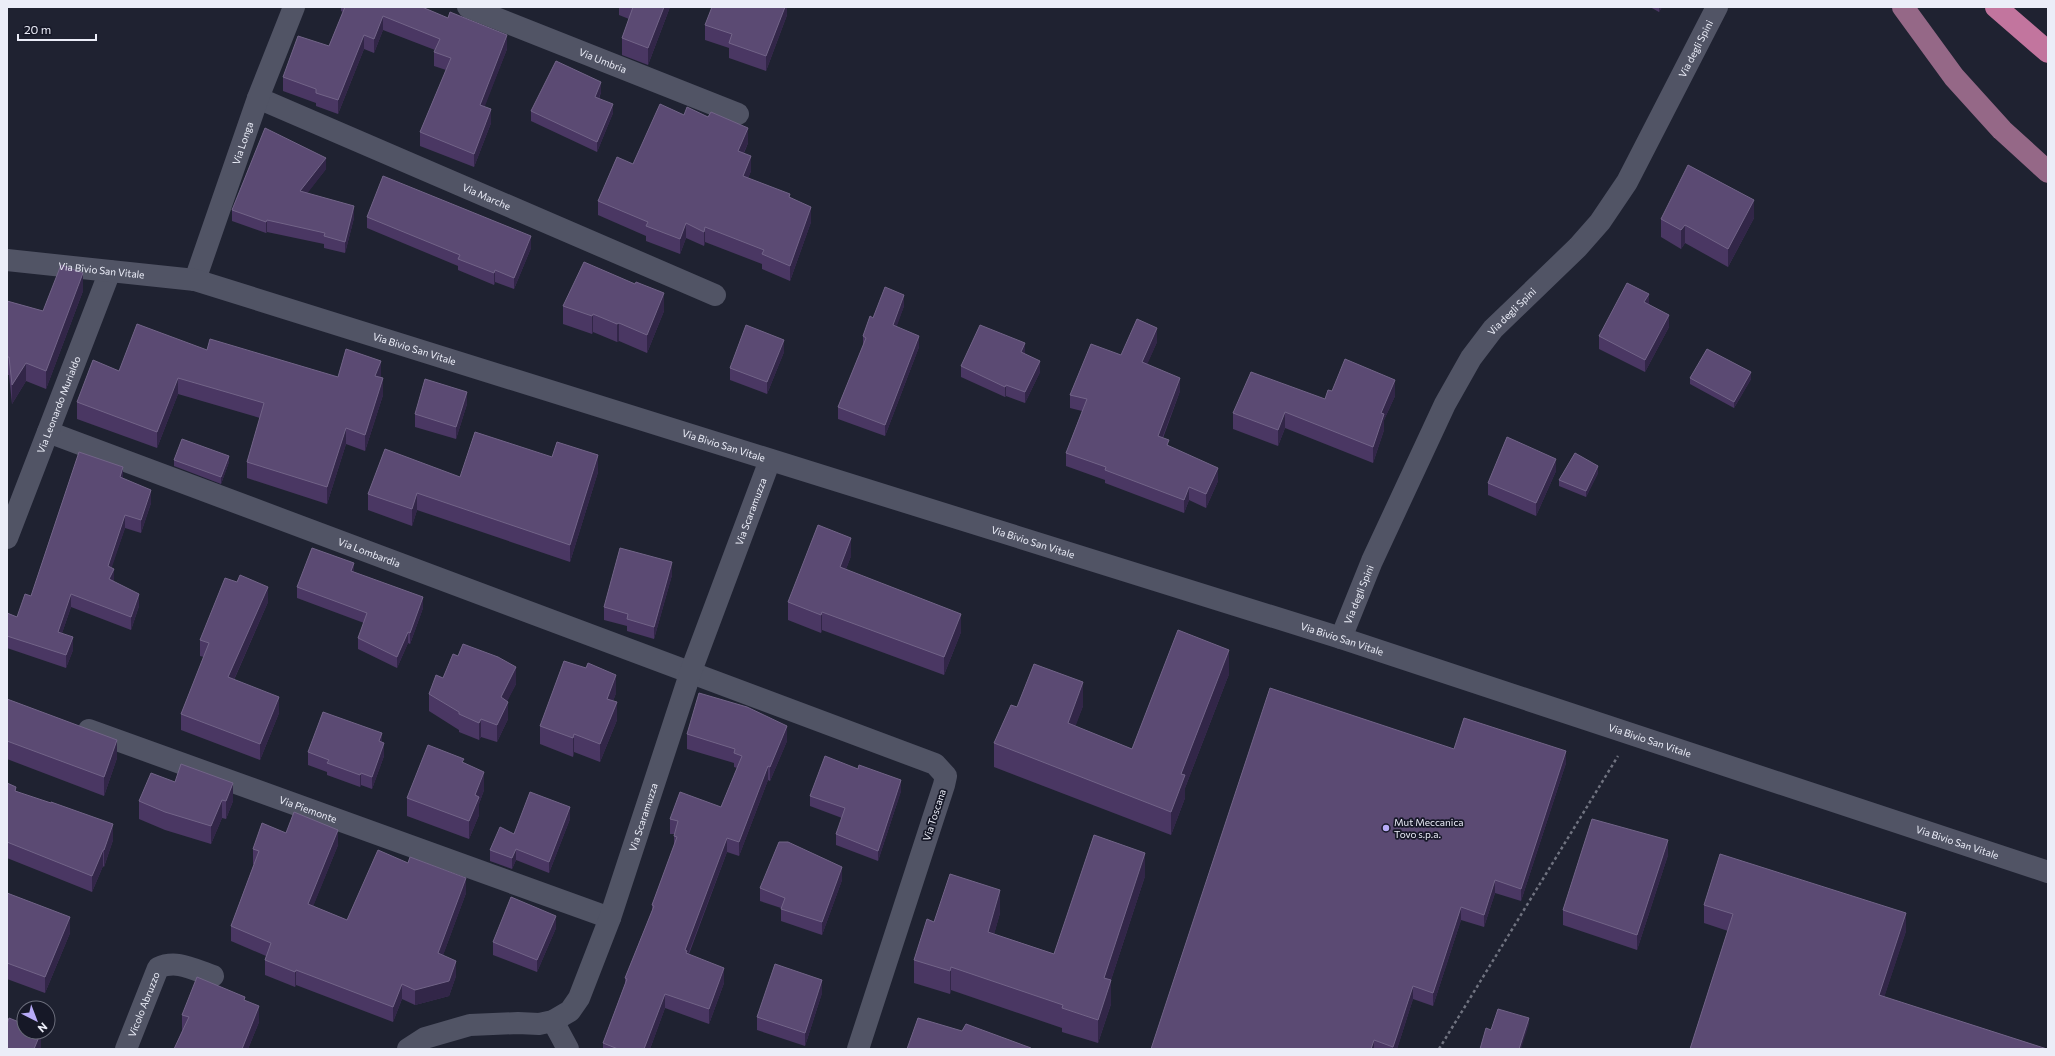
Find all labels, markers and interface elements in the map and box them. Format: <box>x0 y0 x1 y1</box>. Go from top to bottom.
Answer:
scale bar <box>18 16 96 42</box>
street label: Via degli Spini <box>1676 18 1715 79</box>
text: 20 m <box>24 22 51 36</box>
street label: Via Umbria <box>577 46 628 75</box>
street label: Via Longa <box>229 120 255 166</box>
street label: Via Marche <box>461 181 513 212</box>
street label: Via Bivio San Vitale <box>58 259 145 281</box>
street label: Via degli Spini <box>1485 285 1538 337</box>
street label: Via Bivio San Vitale <box>371 330 458 367</box>
street label: Via Leonardo Murialdo <box>34 354 83 455</box>
street label: Via Bivio San Vitale <box>681 427 767 464</box>
street label: Via Scaramuzza <box>733 476 769 547</box>
street label: Via Bivio San Vitale <box>990 523 1076 560</box>
street label: Via Lombardia <box>336 535 402 569</box>
street label: Via degli Spini <box>1341 563 1376 626</box>
street label: Via Bivio San Vitale <box>1299 620 1385 658</box>
street label: Via Bivio San Vitale <box>1607 721 1693 760</box>
street label: Via Scaramuzza <box>626 781 660 853</box>
street label: Via Toscana <box>920 788 948 842</box>
street label: Via Piemonte <box>278 793 339 825</box>
place label: Mut Meccanica Tovo s.p.a. <box>1394 816 1464 840</box>
marker: Mut Meccanica Tovo s.p.a. <box>1381 823 1391 833</box>
street label: Via Bivio San Vitale <box>1914 823 2000 861</box>
street label: Vicolo Abruzzo <box>125 970 162 1039</box>
north arrow <box>16 1000 56 1040</box>
text: N <box>36 1020 50 1035</box>

